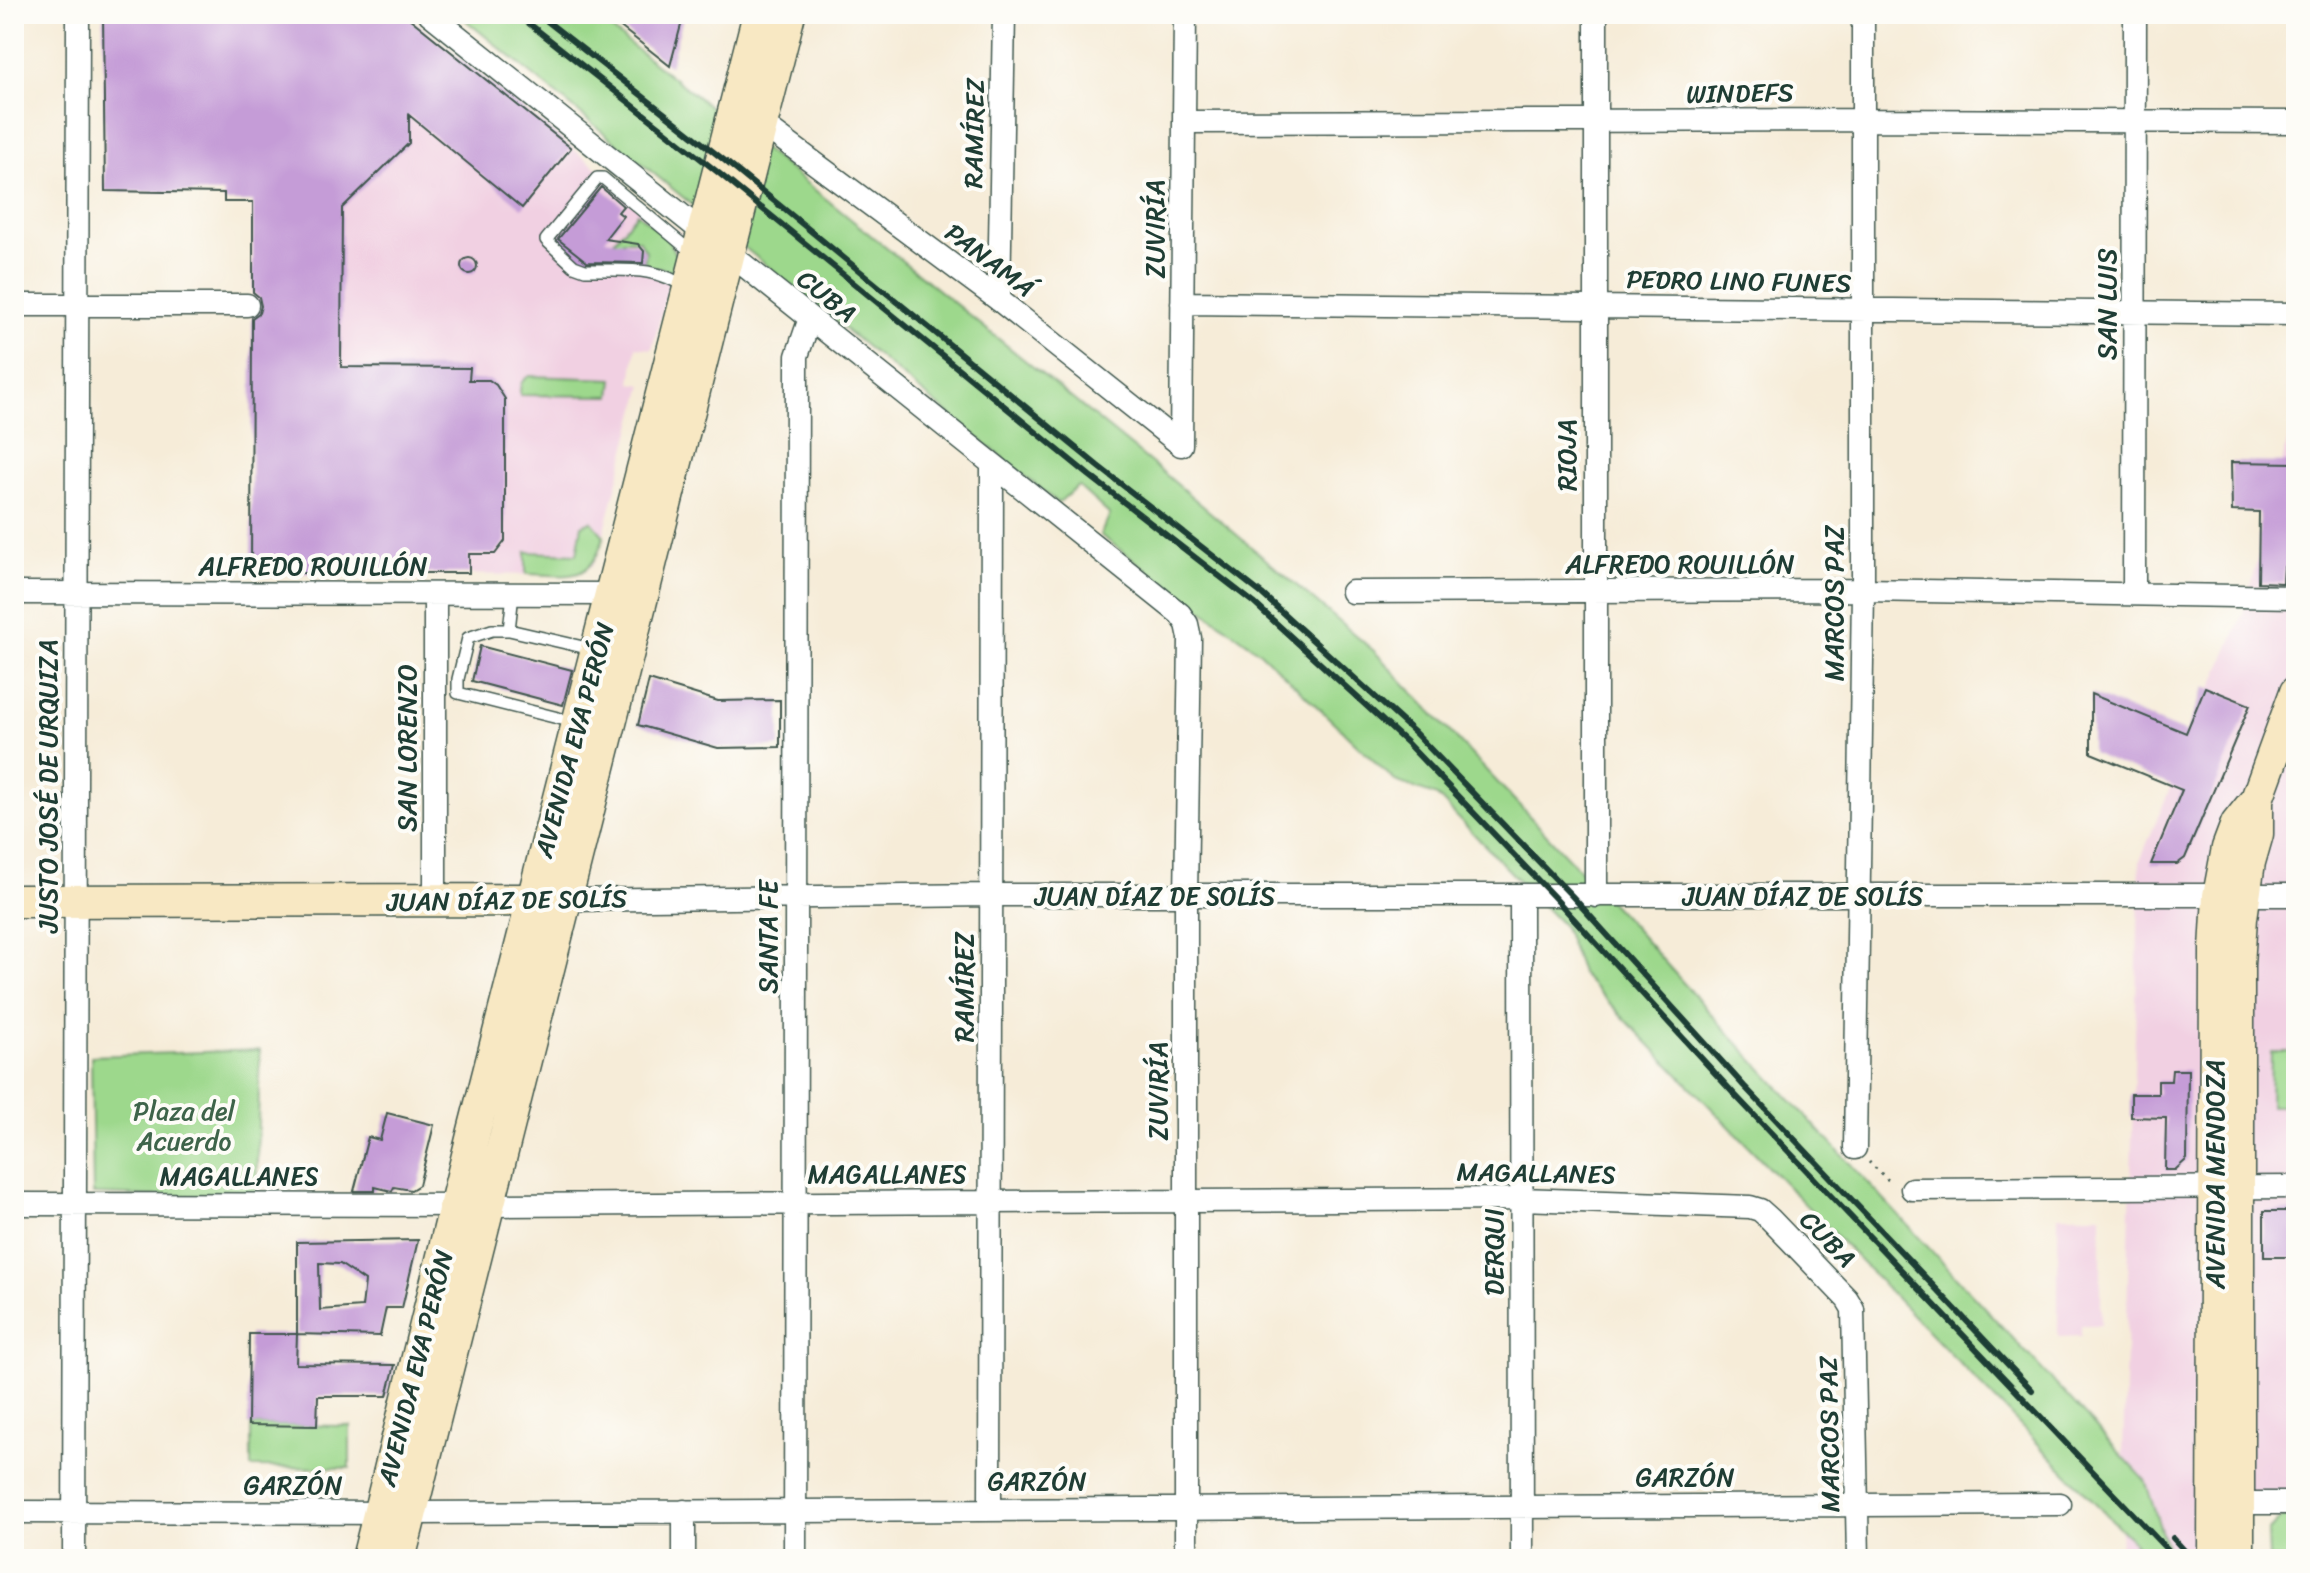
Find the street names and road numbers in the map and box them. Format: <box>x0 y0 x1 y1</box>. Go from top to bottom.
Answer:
street label: WINDEFS <box>1686 69 1794 117</box>
street label: RAMÍREZ <box>950 77 998 189</box>
street label: ZUVIRÍA <box>1132 180 1178 278</box>
street label: PANAMÁ <box>935 210 1048 311</box>
street label: SAN LUIS <box>2084 248 2130 360</box>
street label: PEDRO LINO FUNES <box>1626 256 1852 306</box>
street label: CUBA <box>786 257 868 335</box>
street label: RIOJA <box>1544 419 1590 491</box>
street label: MARCOS PAZ <box>1811 525 1857 681</box>
street label: ALFREDO ROUILLÓN <box>1564 541 1795 587</box>
street label: ALFREDO ROUILLÓN <box>197 543 428 589</box>
street label: AVENIDA EVA PERÓN <box>520 617 628 864</box>
street label: JUSTO JOSÉ DE URQUIZA <box>25 639 71 934</box>
street label: SAN LORENZO <box>384 664 430 832</box>
street label: JUAN DÍAZ DE SOLÍS <box>1033 873 1276 919</box>
street label: JUAN DÍAZ DE SOLÍS <box>1681 873 1924 919</box>
street label: JUAN DÍAZ DE SOLÍS <box>385 875 628 925</box>
street label: SANTA FE <box>745 879 791 994</box>
street label: RAMÍREZ <box>941 931 987 1042</box>
street label: ZUVIRÍA <box>1135 1042 1181 1140</box>
street label: AVENIDA MENDOZA <box>2192 1059 2238 1290</box>
street label: MAGALLANES <box>1456 1149 1616 1197</box>
street label: MAGALLANES <box>808 1151 967 1197</box>
street label: MAGALLANES <box>160 1153 319 1199</box>
street label: CUBA <box>1788 1199 1868 1279</box>
street label: DERQUI <box>1471 1208 1517 1296</box>
street label: AVENIDA EVA PERÓN <box>363 1245 467 1492</box>
street label: MARCOS PAZ <box>1805 1355 1853 1513</box>
street label: GARZÓN <box>1636 1454 1734 1500</box>
street label: GARZÓN <box>988 1458 1086 1504</box>
street label: GARZÓN <box>244 1462 342 1508</box>

